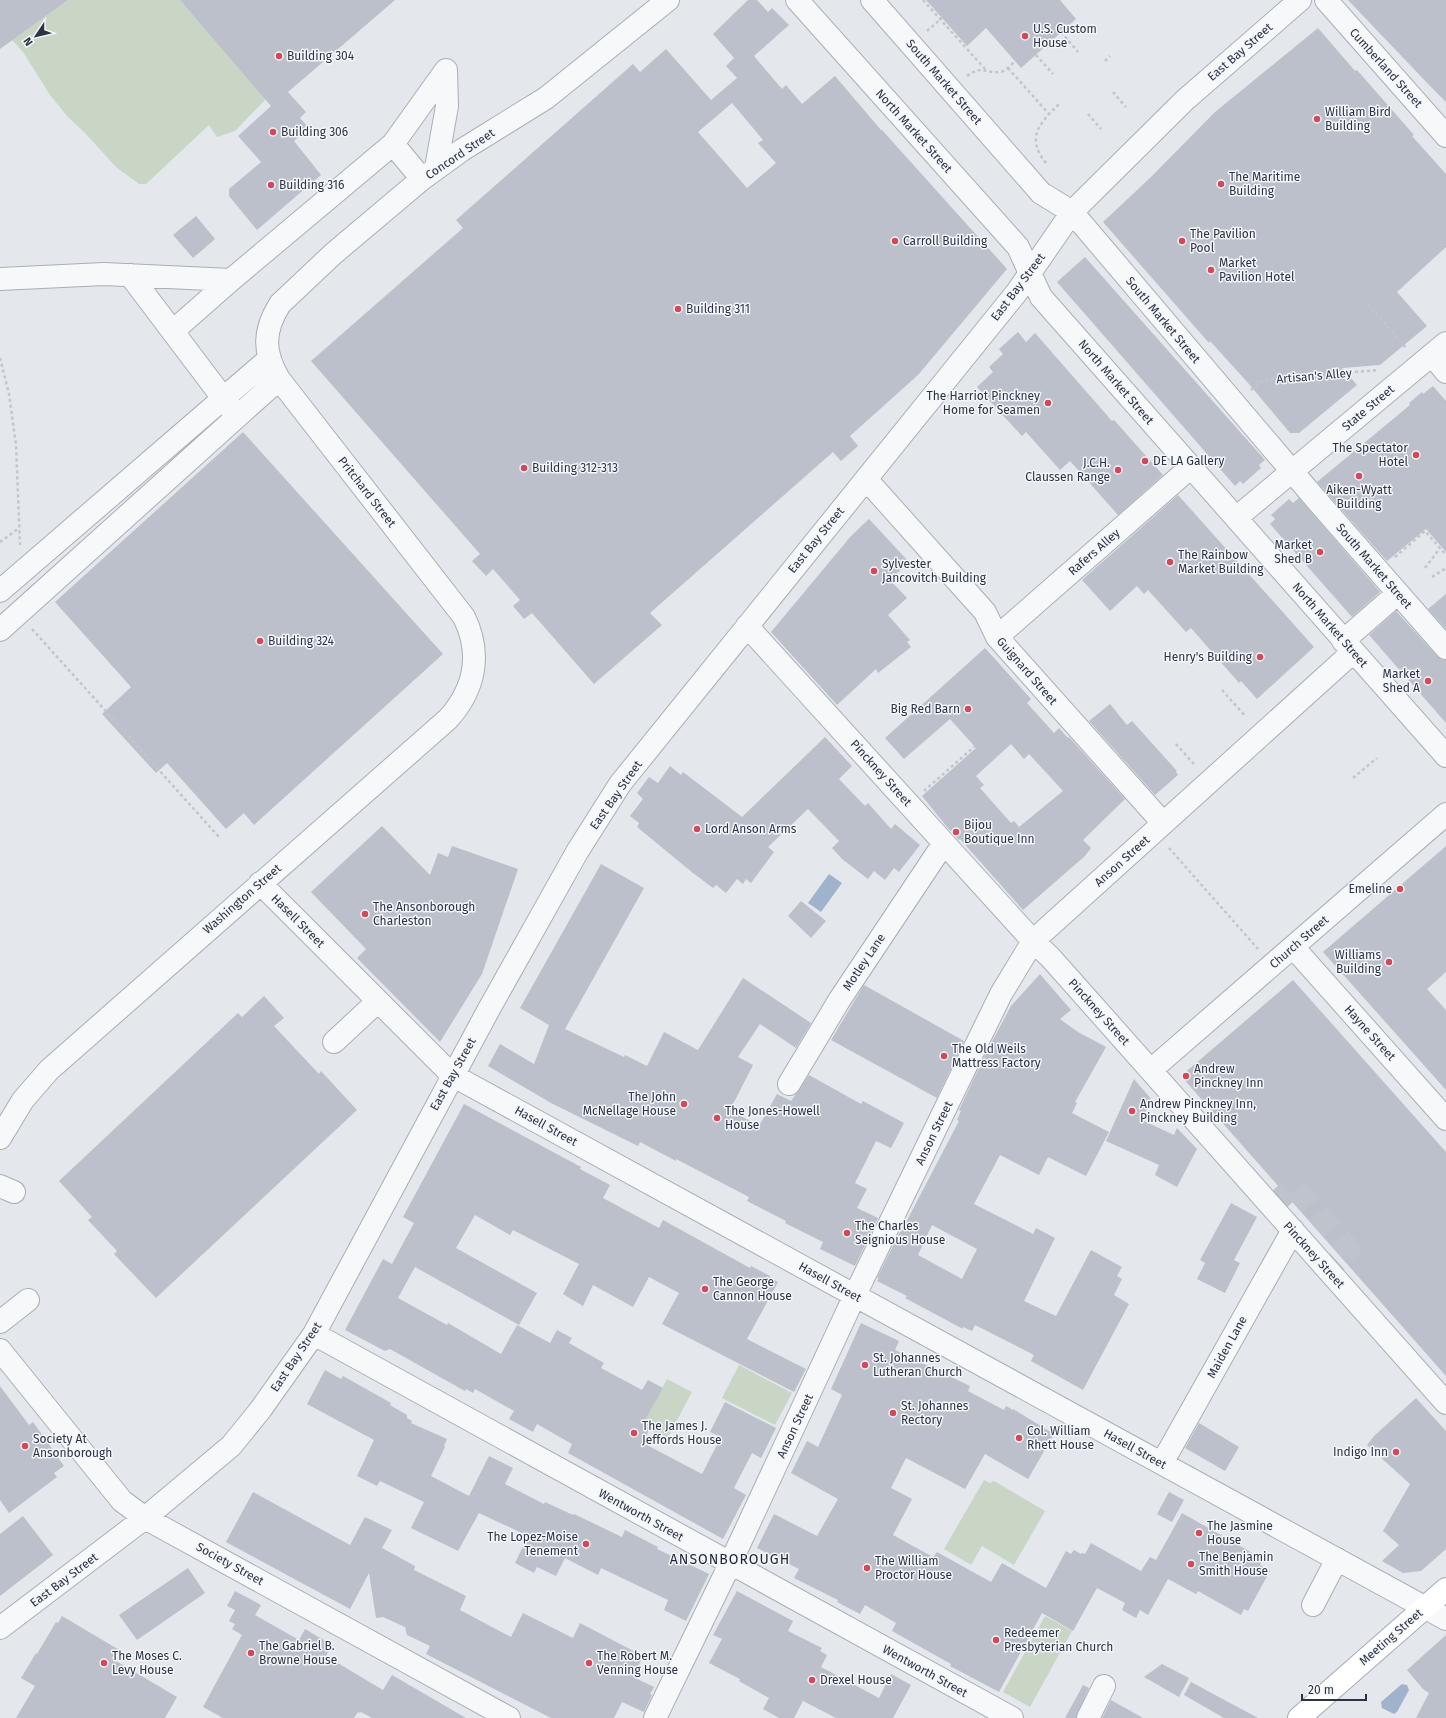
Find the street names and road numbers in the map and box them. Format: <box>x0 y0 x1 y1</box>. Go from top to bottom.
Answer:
street label: East Bay Street <box>1205 20 1276 84</box>
street label: Cumberland Street <box>1347 25 1426 111</box>
street label: South Market Street <box>903 37 985 128</box>
street label: North Market Street <box>873 86 956 176</box>
street label: Concord Street <box>423 125 498 182</box>
street label: East Bay Street <box>988 250 1048 324</box>
street label: South Market Street <box>1123 274 1204 366</box>
street label: North Market Street <box>1075 337 1157 428</box>
street label: Artisan's Alley <box>1276 366 1352 386</box>
street label: State Street <box>1339 382 1397 434</box>
street label: Pritchard Street <box>335 454 399 530</box>
street label: East Bay Street <box>785 504 847 576</box>
street label: South Market Street <box>1333 521 1415 612</box>
street label: Rafers Alley <box>1065 526 1123 578</box>
street label: North Market Street <box>1289 580 1371 671</box>
street label: Guignard Street <box>994 634 1061 708</box>
street label: Pinckney Street <box>848 737 915 810</box>
street label: East Bay Street <box>587 757 645 832</box>
street label: Anson Street <box>1092 832 1153 889</box>
street label: Washington Street <box>200 861 285 937</box>
street label: Hasell Street <box>268 891 328 951</box>
street label: Church Street <box>1267 912 1332 971</box>
street label: Motley Lane <box>840 931 888 993</box>
street label: Pinckney Street <box>1066 976 1133 1049</box>
street label: Hayne Street <box>1341 1002 1399 1064</box>
street label: East Bay Street <box>427 1035 479 1113</box>
street label: Anson Street <box>913 1098 956 1167</box>
street label: Hasell Street <box>512 1103 580 1149</box>
street label: Pinckney Street <box>1281 1219 1348 1292</box>
street label: Hasell Street <box>796 1259 864 1305</box>
street label: Maiden Lane <box>1204 1313 1250 1381</box>
street label: East Bay Street <box>268 1319 325 1395</box>
street label: Anson Street <box>774 1391 816 1460</box>
street label: Hasell Street <box>1101 1426 1169 1472</box>
street label: Wentworth Street <box>596 1486 687 1544</box>
street label: Society Street <box>194 1540 267 1589</box>
street label: East Bay Street <box>27 1550 101 1610</box>
street label: Meeting Street <box>1357 1605 1426 1668</box>
street label: Wentworth Street <box>880 1642 971 1700</box>

